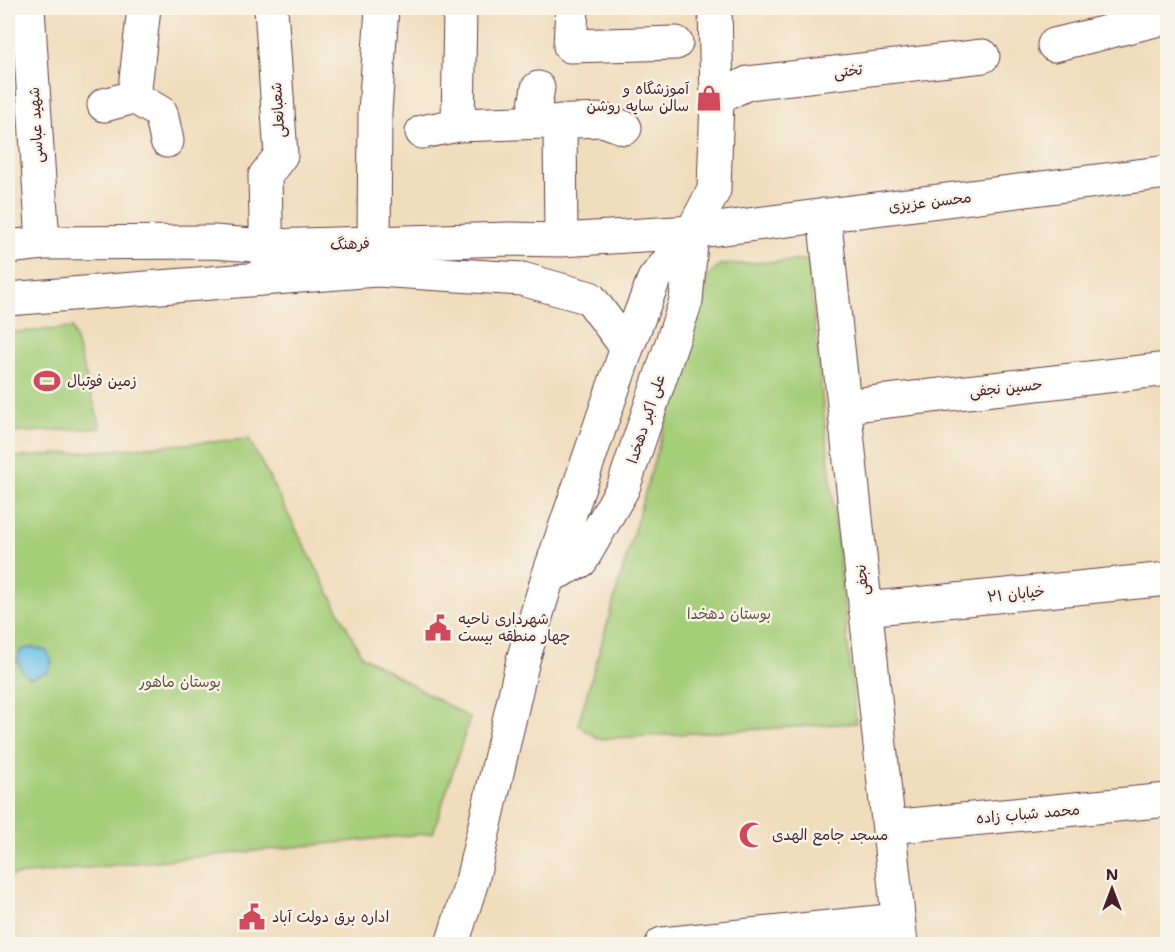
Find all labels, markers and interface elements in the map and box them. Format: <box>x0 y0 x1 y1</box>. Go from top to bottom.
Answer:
street label: تختی <box>832 59 864 83</box>
place label: آموزشگاه و سالن سایه روشن <box>587 79 690 116</box>
street label: شعبانعلی <box>266 82 290 138</box>
shop icon: آموزشگاه و سالن سایه روشن <box>694 83 724 113</box>
street label: شهید عباسی <box>24 86 48 164</box>
street label: محسن عزیزی <box>887 187 973 217</box>
street label: فرهنگ <box>330 233 370 255</box>
sports icon: زمین فوتبال <box>32 366 62 396</box>
place label: زمین فوتبال <box>67 371 137 391</box>
street label: علی اکبر دهخدا <box>622 372 670 466</box>
street label: حسین نجفی <box>968 374 1044 402</box>
street label: نجفی <box>850 563 874 597</box>
street label: خیابان ۲۱ <box>986 581 1046 607</box>
park label: بوستان دهخدا <box>687 604 771 624</box>
place label: شهرداری ناحیه چهار منطقه بیست <box>458 609 570 646</box>
public building icon: شهرداری ناحیه چهار منطقه بیست <box>423 613 453 643</box>
park label: بوستان ماهور <box>138 672 221 692</box>
street label: محمد شباب زاده <box>975 800 1081 828</box>
mosque icon: مسجد جامع الهدی <box>737 820 767 850</box>
place label: مسجد جامع الهدی <box>772 825 888 846</box>
north arrow <box>1082 859 1142 919</box>
text: N <box>1106 864 1118 885</box>
public building icon: اداره برق دولت آباد <box>237 902 267 932</box>
place label: اداره برق دولت آباد <box>272 907 389 927</box>

